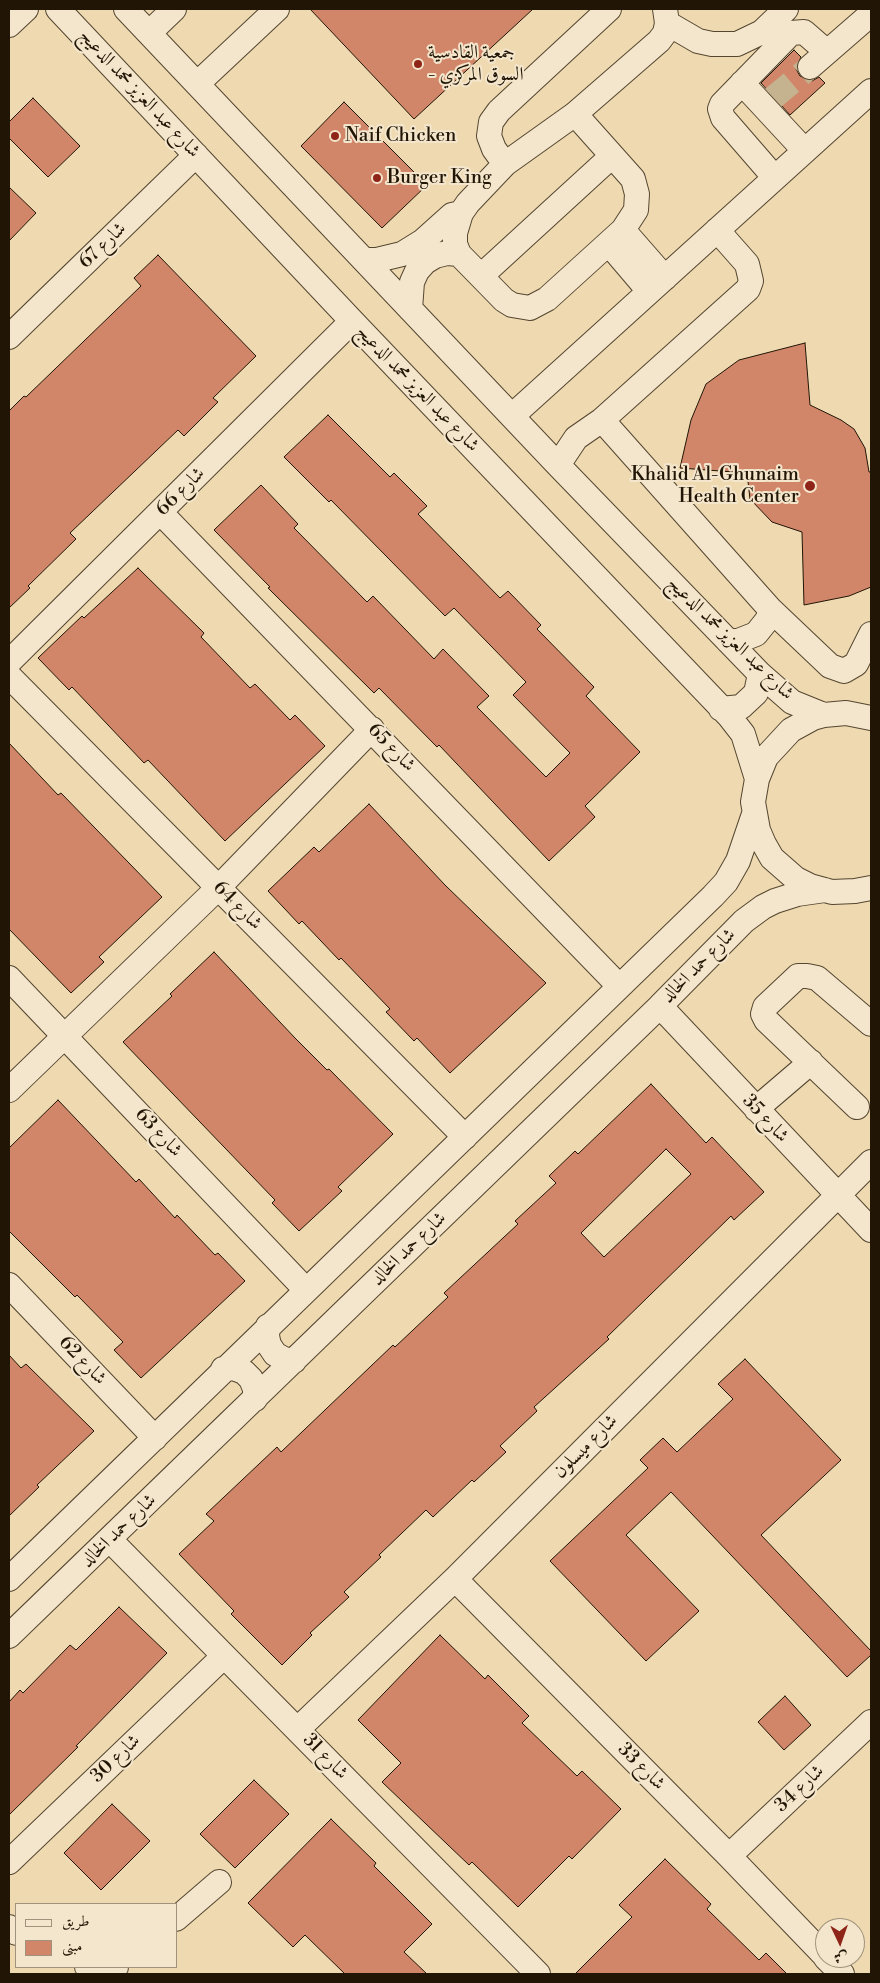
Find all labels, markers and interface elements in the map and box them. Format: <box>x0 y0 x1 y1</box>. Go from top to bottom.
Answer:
street label: شارع عبد العزيز محمد الدعيج <box>74 25 204 163</box>
place label: جمعية القادسية - السوق المركزي <box>428 42 524 86</box>
marker: جمعية القادسية - السوق المركزي <box>412 58 424 70</box>
place label: Naif Chicken <box>345 125 456 147</box>
marker: Naif Chicken <box>329 130 341 142</box>
place label: Burger King <box>387 167 492 189</box>
marker: Burger King <box>371 172 383 184</box>
street label: شارع 67 <box>75 218 131 274</box>
street label: شارع عبد العزيز محمد الدعيج <box>351 321 483 457</box>
street label: شارع 66 <box>152 463 210 521</box>
place label: Khalid Al-Ghunaim Health Center <box>631 464 799 508</box>
marker: Khalid Al-Ghunaim Health Center <box>803 479 817 493</box>
street label: شارع عبد العزيز محمد الدعيج <box>662 573 798 705</box>
street label: شارع 65 <box>362 719 420 777</box>
street label: شارع 64 <box>208 877 266 935</box>
street label: شارع حمد الخالد <box>657 924 741 1008</box>
street label: شارع 35 <box>737 1090 793 1148</box>
street label: شارع 63 <box>130 1104 186 1162</box>
street label: شارع حمد الخالد <box>367 1207 451 1291</box>
street label: شارع 62 <box>53 1332 111 1390</box>
street label: شارع ميسلون <box>549 1410 623 1484</box>
street label: شارع حمد الخالد <box>77 1489 161 1573</box>
street label: شارع 31 <box>298 1729 352 1785</box>
street label: شارع 30 <box>87 1730 145 1788</box>
street label: شارع 33 <box>612 1738 670 1796</box>
street label: شارع 34 <box>771 1761 829 1817</box>
legend <box>15 1903 178 1968</box>
text: طريق <box>62 1912 89 1931</box>
north arrow <box>815 1918 865 1968</box>
text: مبنى <box>62 1937 82 1956</box>
text: ش <box>833 1948 848 1966</box>

